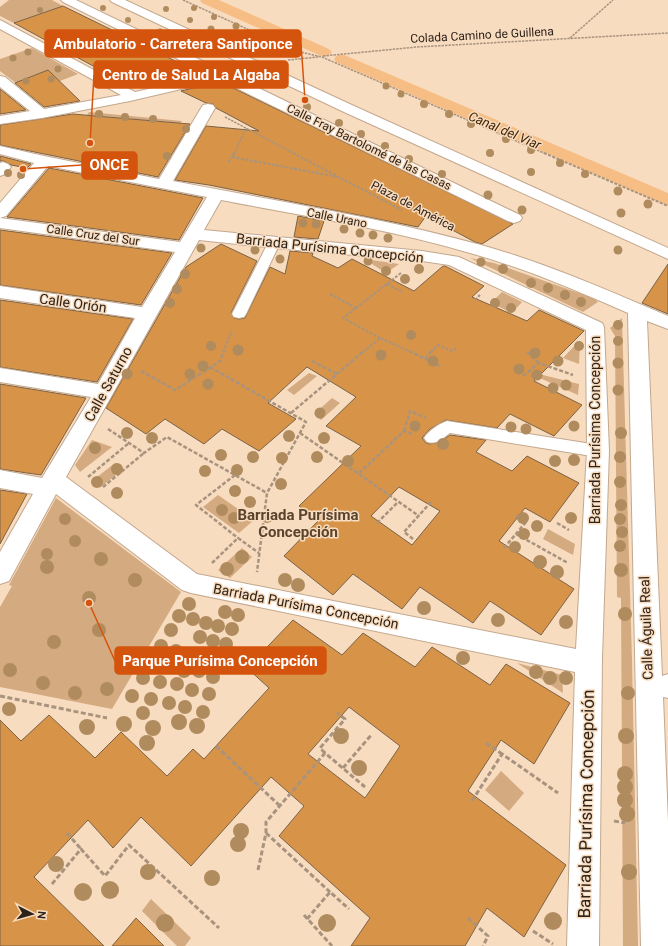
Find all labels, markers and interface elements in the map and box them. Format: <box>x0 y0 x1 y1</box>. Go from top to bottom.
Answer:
street label: Colada Camino de Guillena <box>410 24 554 46</box>
callout: Ambulatorio - Carretera Santiponce <box>45 30 301 57</box>
text: Ambulatorio - Carretera Santiponce <box>53 35 293 53</box>
callout: Centro de Salud La Algaba <box>94 61 288 88</box>
text: Centro de Salud La Algaba <box>102 66 280 84</box>
street label: Calle Fray Bartolomé de las Casas <box>284 101 454 193</box>
water label: Canal del Viar <box>466 108 544 153</box>
callout: ONCE <box>82 152 137 179</box>
text: ONCE <box>89 156 129 174</box>
street label: Plaza de América <box>369 178 457 234</box>
street label: Calle Urano <box>306 205 368 231</box>
street label: Calle Cruz del Sur <box>46 222 140 248</box>
street label: Barriada Purísima Concepción <box>235 230 425 266</box>
street label: Calle Orión <box>38 290 108 316</box>
street label: Barriada Purísima Concepción <box>587 336 603 524</box>
street label: Calle Saturno <box>81 344 135 424</box>
district label: Barriada Purísima Concepción <box>237 506 359 541</box>
street label: Calle Águila Real <box>635 576 656 680</box>
street label: Barriada Purísima Concepción <box>212 580 400 632</box>
callout: Parque Purísima Concepción <box>115 647 326 674</box>
text: Parque Purísima Concepción <box>122 652 318 670</box>
street label: Barriada Purísima Concepción <box>574 689 598 919</box>
north arrow <box>12 894 52 934</box>
text: N <box>35 910 48 920</box>

